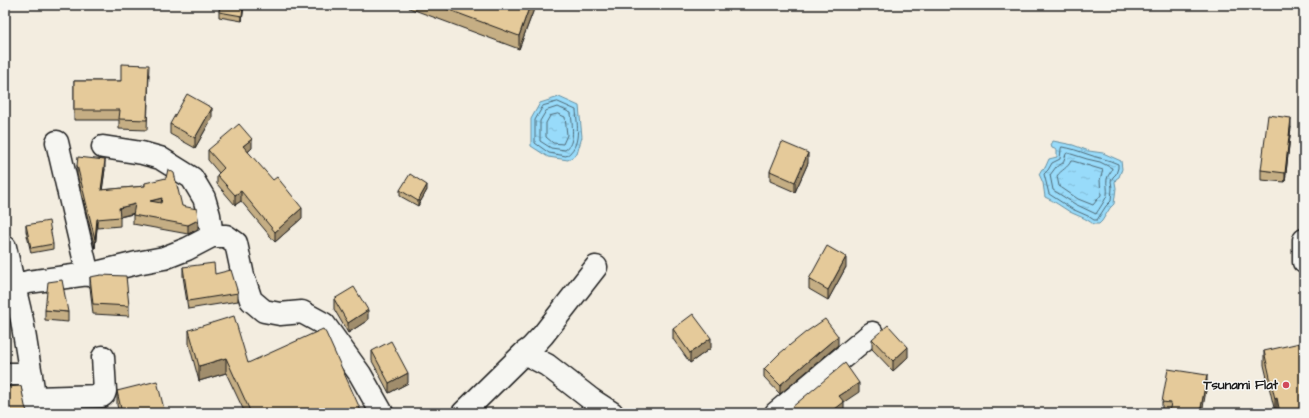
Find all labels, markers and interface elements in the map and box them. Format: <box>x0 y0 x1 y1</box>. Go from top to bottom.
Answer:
place label: Tsunami Flat <box>1202 376 1279 394</box>
marker: Tsunami Flat <box>1281 380 1291 390</box>

